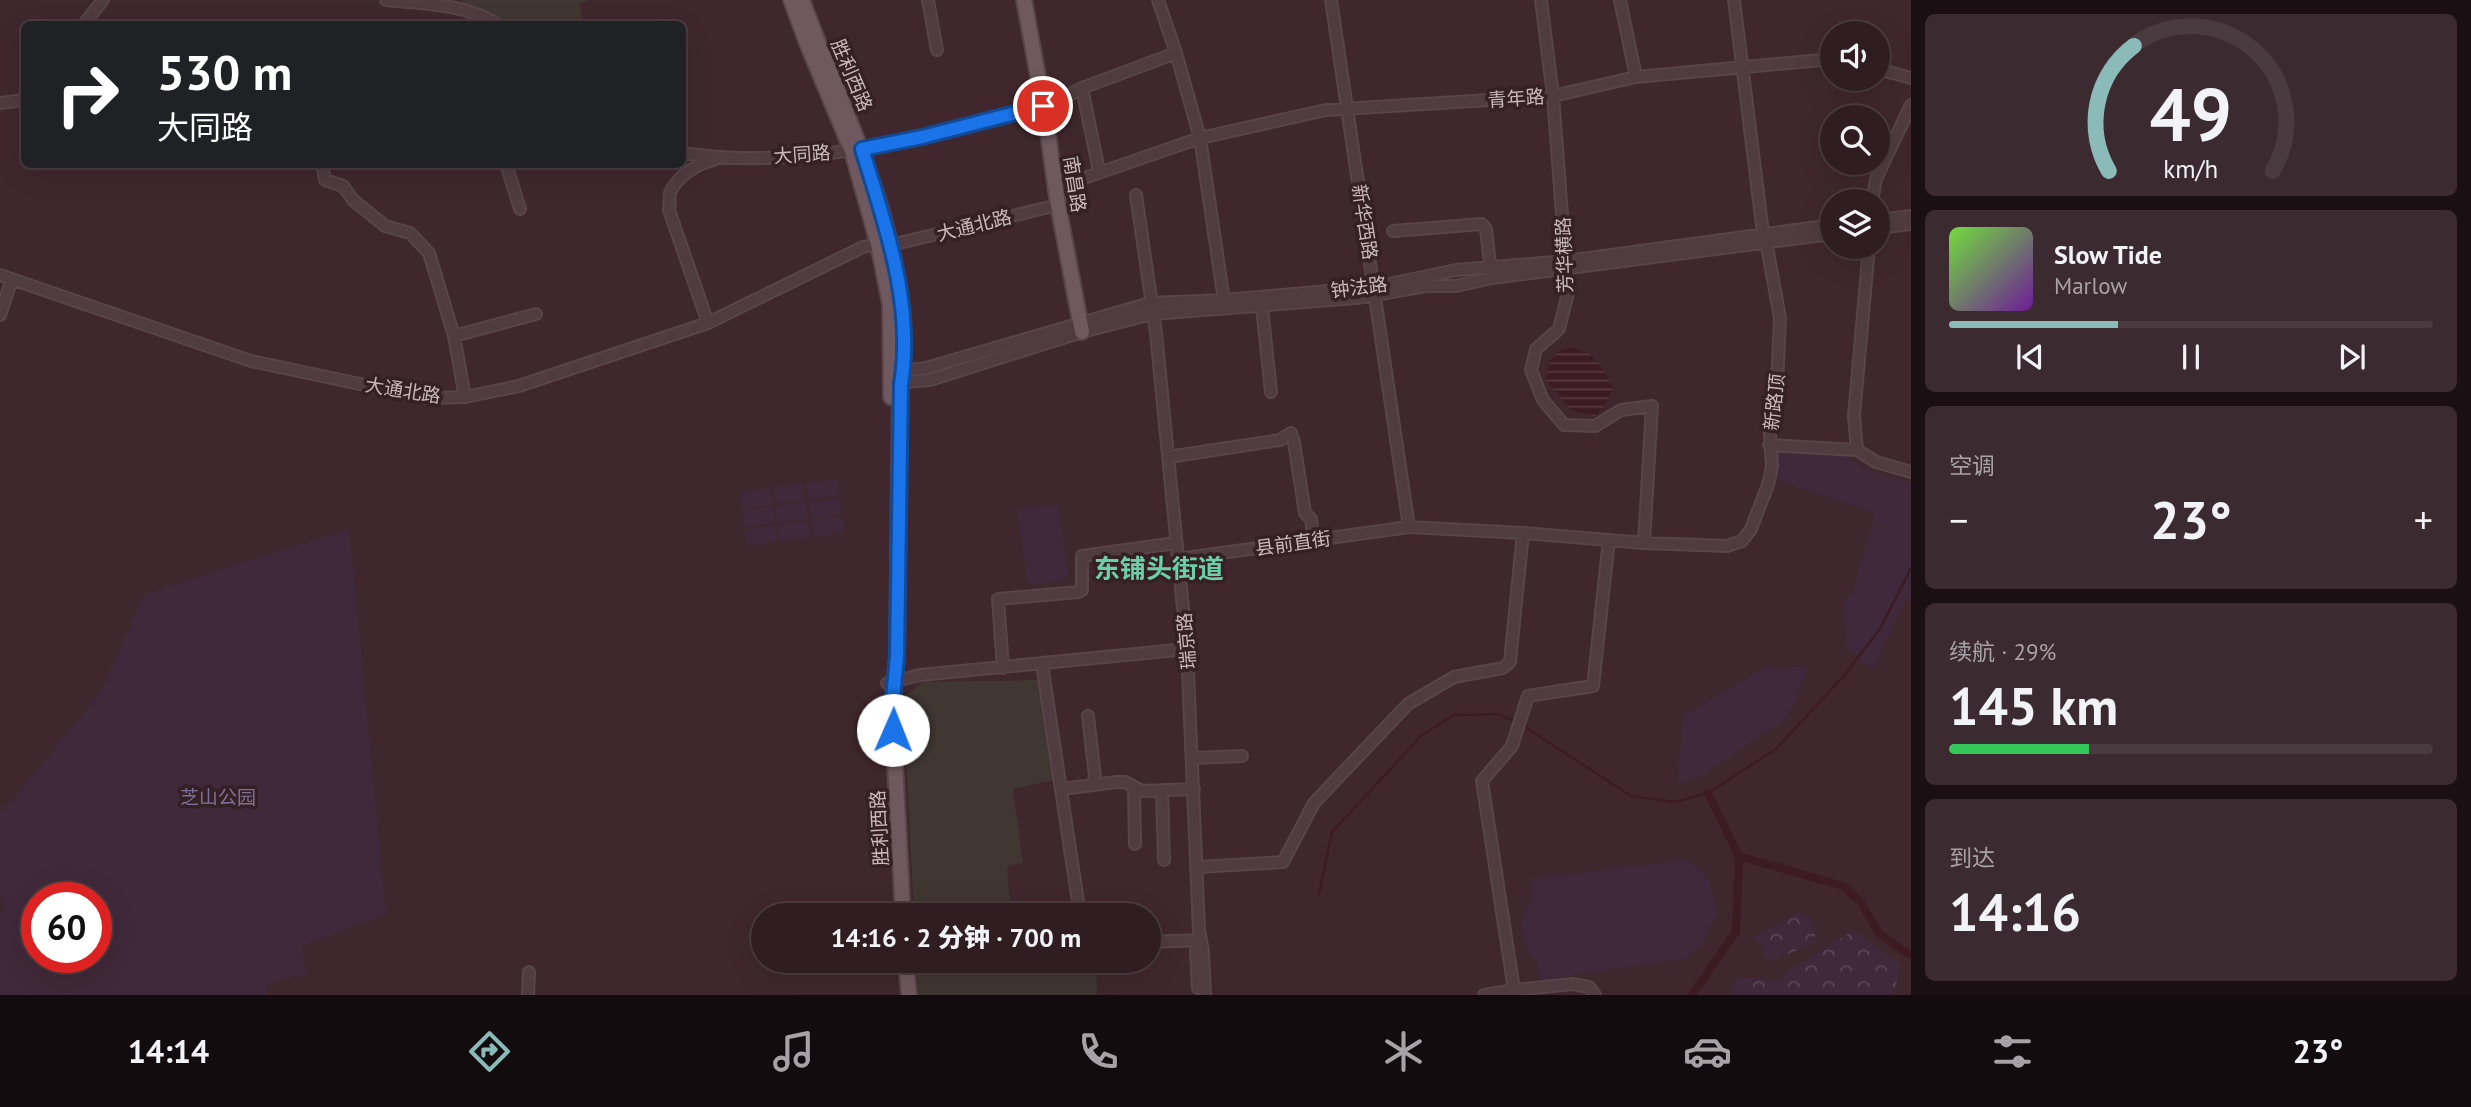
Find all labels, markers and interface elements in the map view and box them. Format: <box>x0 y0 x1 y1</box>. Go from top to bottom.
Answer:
map controls <box>1820 21 1890 259</box>
button: sound <box>1820 21 1890 91</box>
street label: 胜利西路 <box>826 35 878 115</box>
text: 530 m <box>157 40 292 104</box>
icon: right <box>42 49 133 140</box>
text: 49 <box>2150 67 2232 161</box>
pin <box>1013 76 1073 136</box>
street label: 青年路 <box>1487 84 1545 112</box>
icon: arrive <box>1024 87 1062 125</box>
button: search <box>1820 105 1890 175</box>
text: 大同路 <box>157 106 253 148</box>
street label: 大同路 <box>773 140 831 168</box>
text: km/h <box>2164 153 2218 185</box>
street label: 南昌路 <box>1059 154 1091 214</box>
street label: 新华西路 <box>1347 183 1383 261</box>
button: layers <box>1820 189 1890 259</box>
street label: 大通北路 <box>934 204 1014 246</box>
street label: 芳华横路 <box>1551 217 1577 293</box>
text: Slow Tide <box>2054 238 2162 271</box>
text: Marlow <box>2054 271 2127 300</box>
street label: 钟法路 <box>1329 272 1389 302</box>
icon: previous <box>2011 338 2049 376</box>
icon: pause <box>2172 338 2210 376</box>
icon: next <box>2333 338 2371 376</box>
street label: 大通北路 <box>364 372 442 408</box>
street label: 新路顶 <box>1759 372 1789 432</box>
text: 空调 <box>1949 451 1995 480</box>
text: 23° <box>2150 486 2232 553</box>
text: − <box>1949 495 1968 544</box>
text: + <box>2414 495 2433 544</box>
street label: 县前直街 <box>1254 526 1332 560</box>
district label: 东铺头街道 <box>1094 552 1224 585</box>
street label: 瑞京路 <box>1172 612 1200 670</box>
text: 续航 · 29% <box>1949 637 2056 666</box>
text: 145 km <box>1949 672 2118 739</box>
position arrow <box>856 693 930 767</box>
park label: 芝山公园 <box>180 785 256 809</box>
street label: 胜利西路 <box>865 789 893 867</box>
text: 到达 <box>1949 843 1995 872</box>
text: 14:16 <box>1949 878 2081 945</box>
speed limit sign: 60 <box>21 882 112 973</box>
text: 14:16 · 2 分钟 · 700 m <box>831 921 1081 954</box>
icon: directions <box>465 1027 514 1076</box>
icon: music <box>769 1027 818 1076</box>
icon: phone <box>1074 1027 1123 1076</box>
icon: climate <box>1379 1027 1428 1076</box>
icon: car <box>1683 1027 1732 1076</box>
icon: filters <box>1988 1027 2037 1076</box>
text: 14:14 <box>128 1030 209 1072</box>
text: 23° <box>2293 1030 2343 1072</box>

